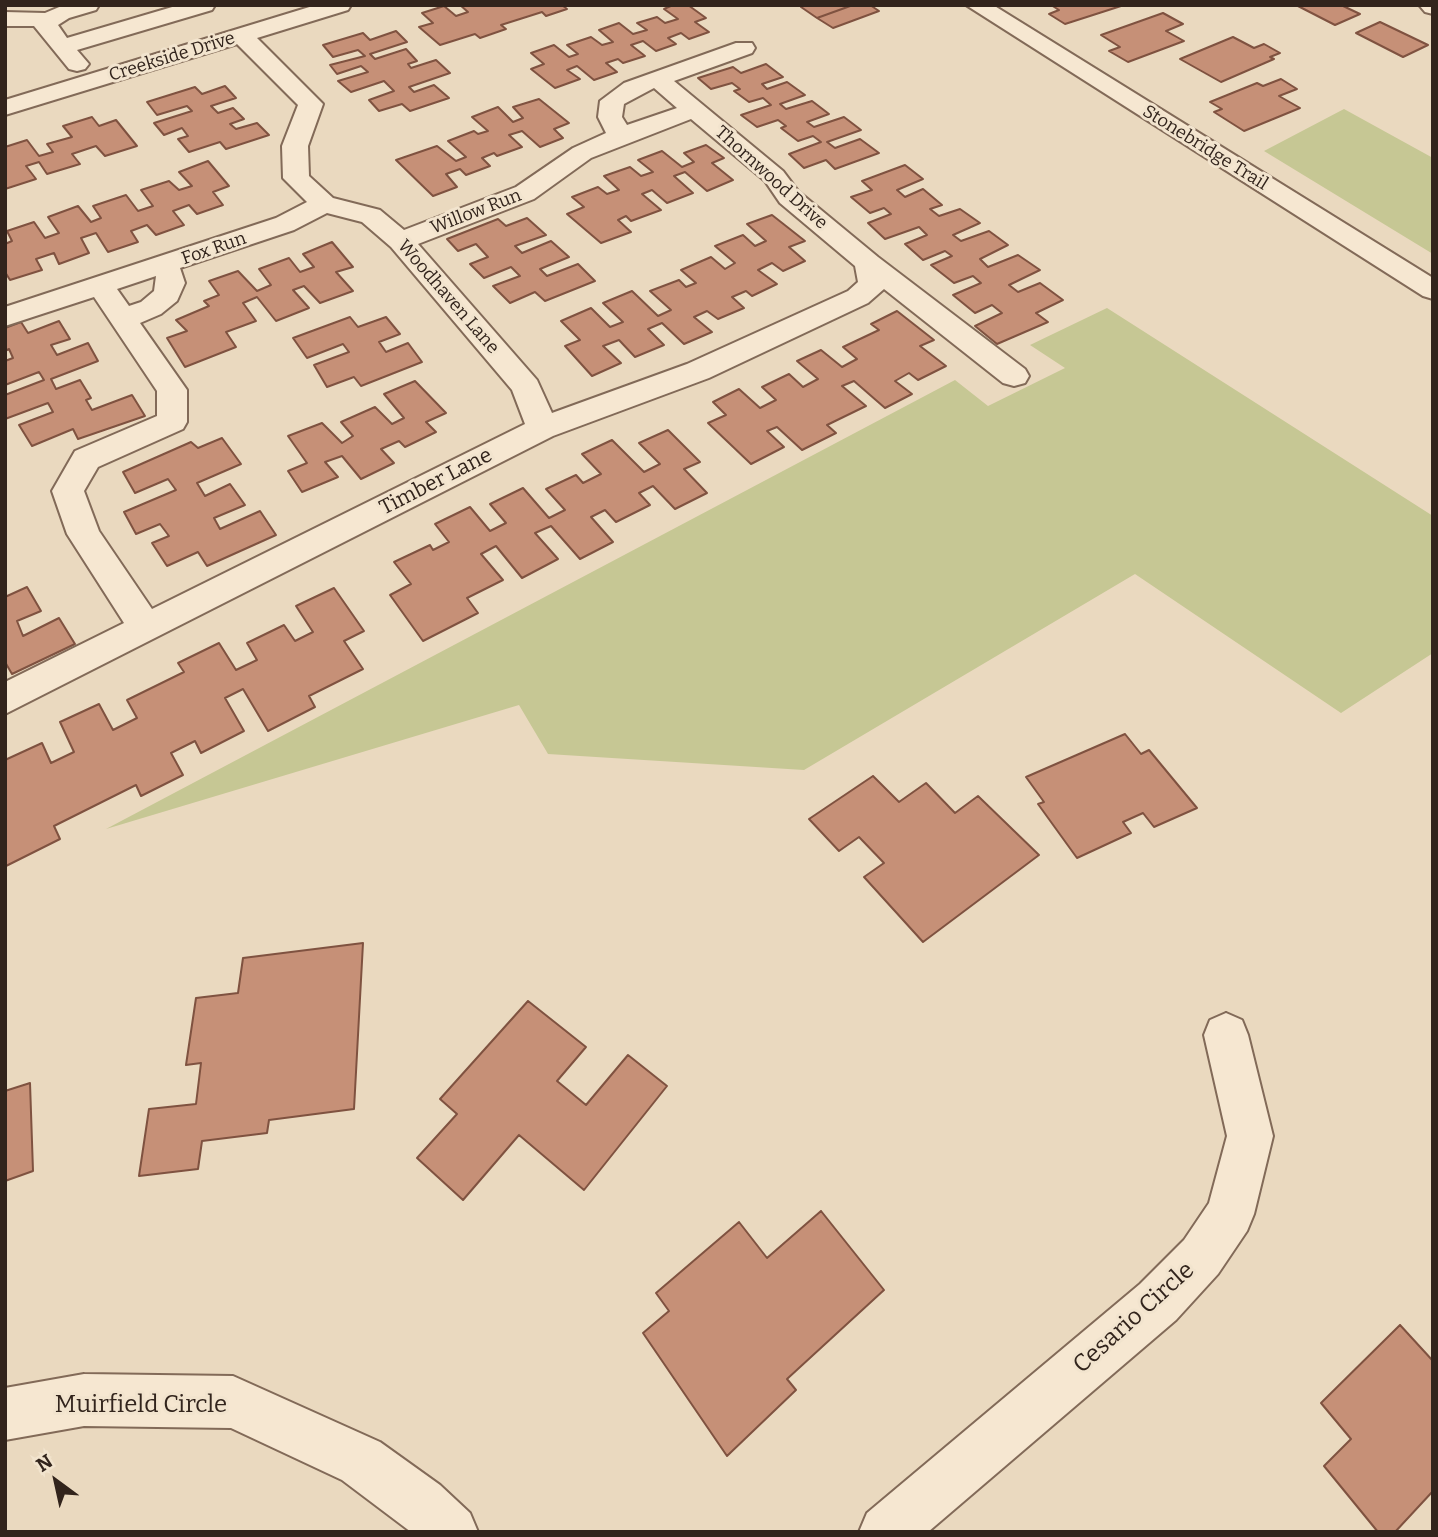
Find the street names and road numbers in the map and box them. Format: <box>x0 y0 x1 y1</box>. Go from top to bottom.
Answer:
street label: Creekside Drive <box>106 28 238 86</box>
street label: Stonebridge Trail <box>1138 101 1272 195</box>
street label: Thornwood Drive <box>710 122 832 234</box>
street label: Willow Run <box>428 185 524 239</box>
street label: Fox Run <box>179 228 249 270</box>
street label: Woodhaven Lane <box>393 236 503 358</box>
street label: Timber Lane <box>376 443 496 521</box>
street label: Cesario Circle <box>1068 1256 1200 1380</box>
street label: Muirfield Circle <box>55 1391 227 1419</box>

